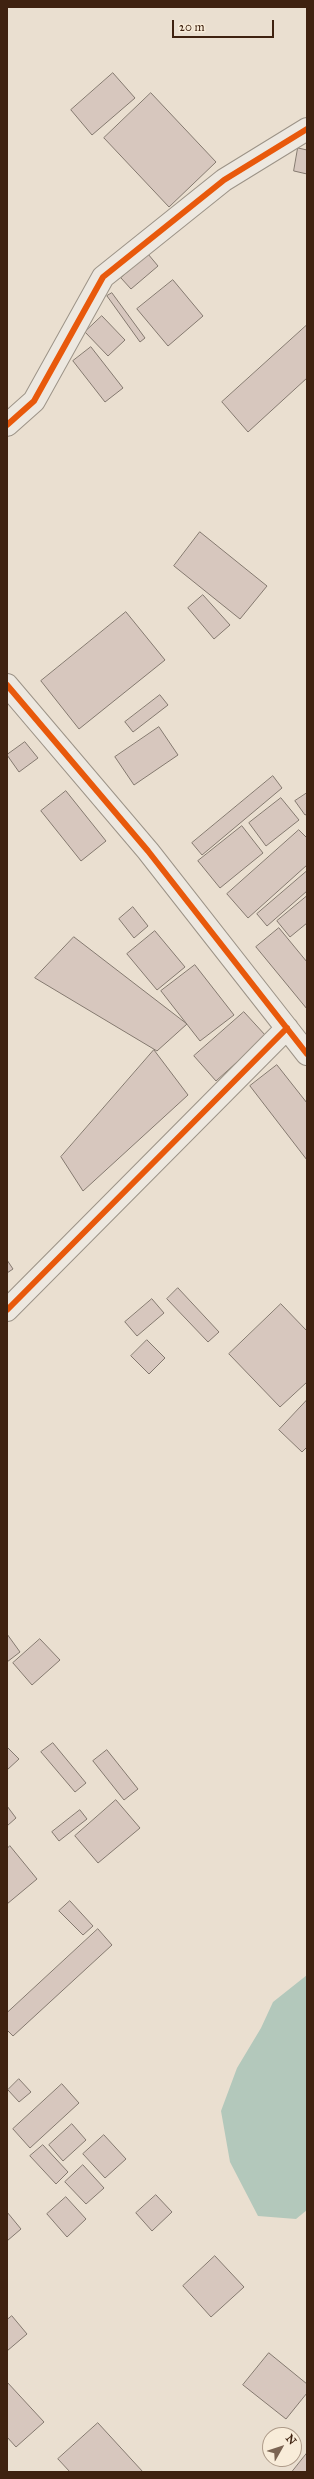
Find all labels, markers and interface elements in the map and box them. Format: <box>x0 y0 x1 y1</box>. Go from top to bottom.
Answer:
scale bar <box>174 12 276 38</box>
text: 20 m <box>179 20 205 34</box>
north arrow <box>262 2427 302 2467</box>
text: N <box>283 2432 299 2447</box>

